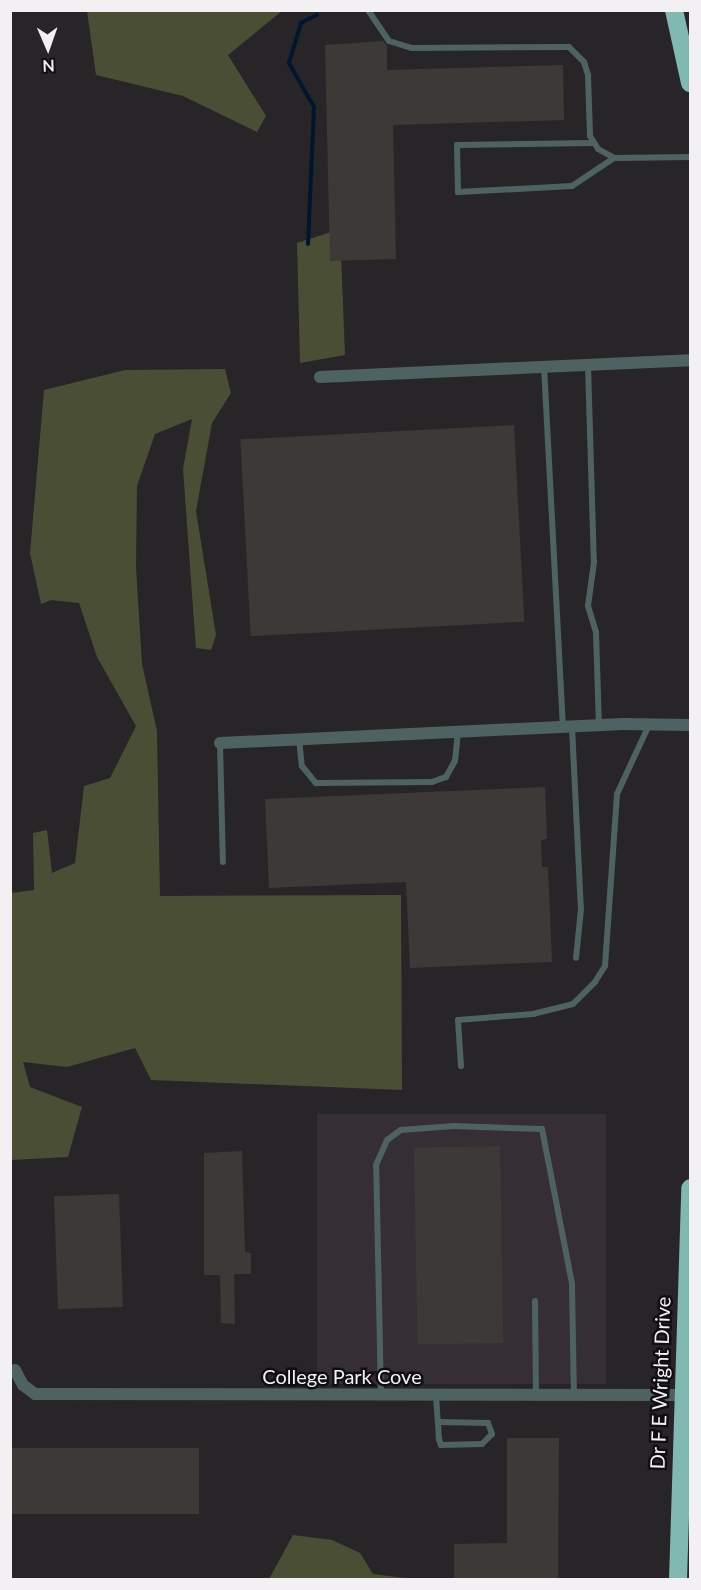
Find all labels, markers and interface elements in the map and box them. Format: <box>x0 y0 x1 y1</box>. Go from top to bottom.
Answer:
north arrow <box>18 18 78 78</box>
text: N <box>42 57 55 76</box>
street label: Dr F E Wright Drive <box>645 1296 675 1470</box>
street label: College Park Cove <box>262 1364 422 1388</box>

